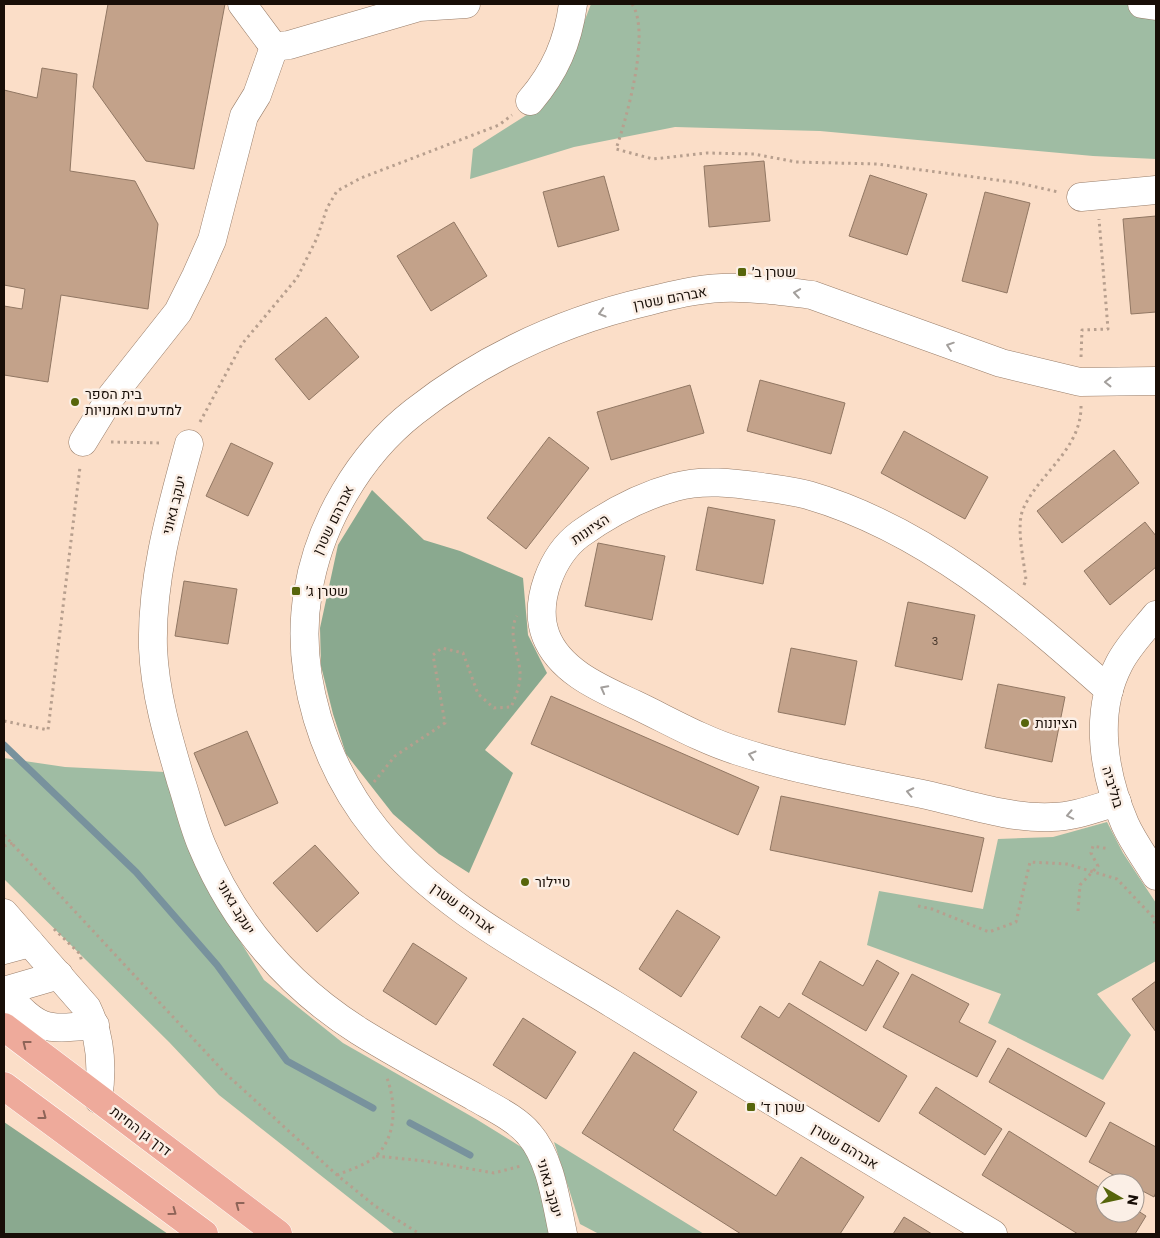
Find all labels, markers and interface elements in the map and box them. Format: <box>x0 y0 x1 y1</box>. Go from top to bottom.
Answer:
place label: שטרן ב׳ <box>752 262 796 282</box>
marker: שטרן ב׳ <box>736 266 748 278</box>
street label: אברהם שטרן <box>631 281 709 315</box>
one-way arrow <box>792 288 801 298</box>
one-way arrow <box>599 308 607 318</box>
one-way arrow <box>946 342 955 352</box>
one-way arrow <box>1103 377 1111 387</box>
place label: בית הספר למדעים ואמנויות <box>85 384 182 420</box>
marker: בית הספר למדעים ואמנויות <box>69 396 81 408</box>
street label: יעקב גאוני <box>157 473 191 537</box>
street label: אברהם שטרן <box>308 482 358 558</box>
street label: הציונות <box>567 509 613 549</box>
place label: שטרן ג׳ <box>306 581 348 601</box>
marker: שטרן ג׳ <box>290 585 302 597</box>
house number: 3 <box>932 633 938 649</box>
one-way arrow <box>600 685 609 695</box>
place label: הציונות <box>1035 713 1077 733</box>
marker: הציונות <box>1019 717 1031 729</box>
one-way arrow <box>748 751 757 761</box>
street label: בוליביה <box>1097 764 1129 811</box>
one-way arrow <box>906 787 915 798</box>
one-way arrow <box>1066 809 1075 819</box>
place label: טיילור <box>535 872 570 892</box>
street label: יעקב גאוני <box>212 876 260 938</box>
marker: טיילור <box>519 876 531 888</box>
street label: אברהם שטרן <box>427 878 499 938</box>
one-way arrow <box>23 1042 32 1050</box>
place label: שטרן ד׳ <box>761 1097 805 1117</box>
street label: דרך גן החיות <box>106 1101 176 1161</box>
marker: שטרן ד׳ <box>745 1101 757 1113</box>
one-way arrow <box>37 1110 46 1118</box>
street label: אברהם שטרן <box>808 1118 882 1174</box>
street label: יעקב גאוני <box>532 1156 568 1220</box>
north arrow <box>1095 1173 1145 1223</box>
text: N <box>1122 1193 1144 1207</box>
one-way arrow <box>235 1202 245 1211</box>
one-way arrow <box>167 1206 177 1215</box>

